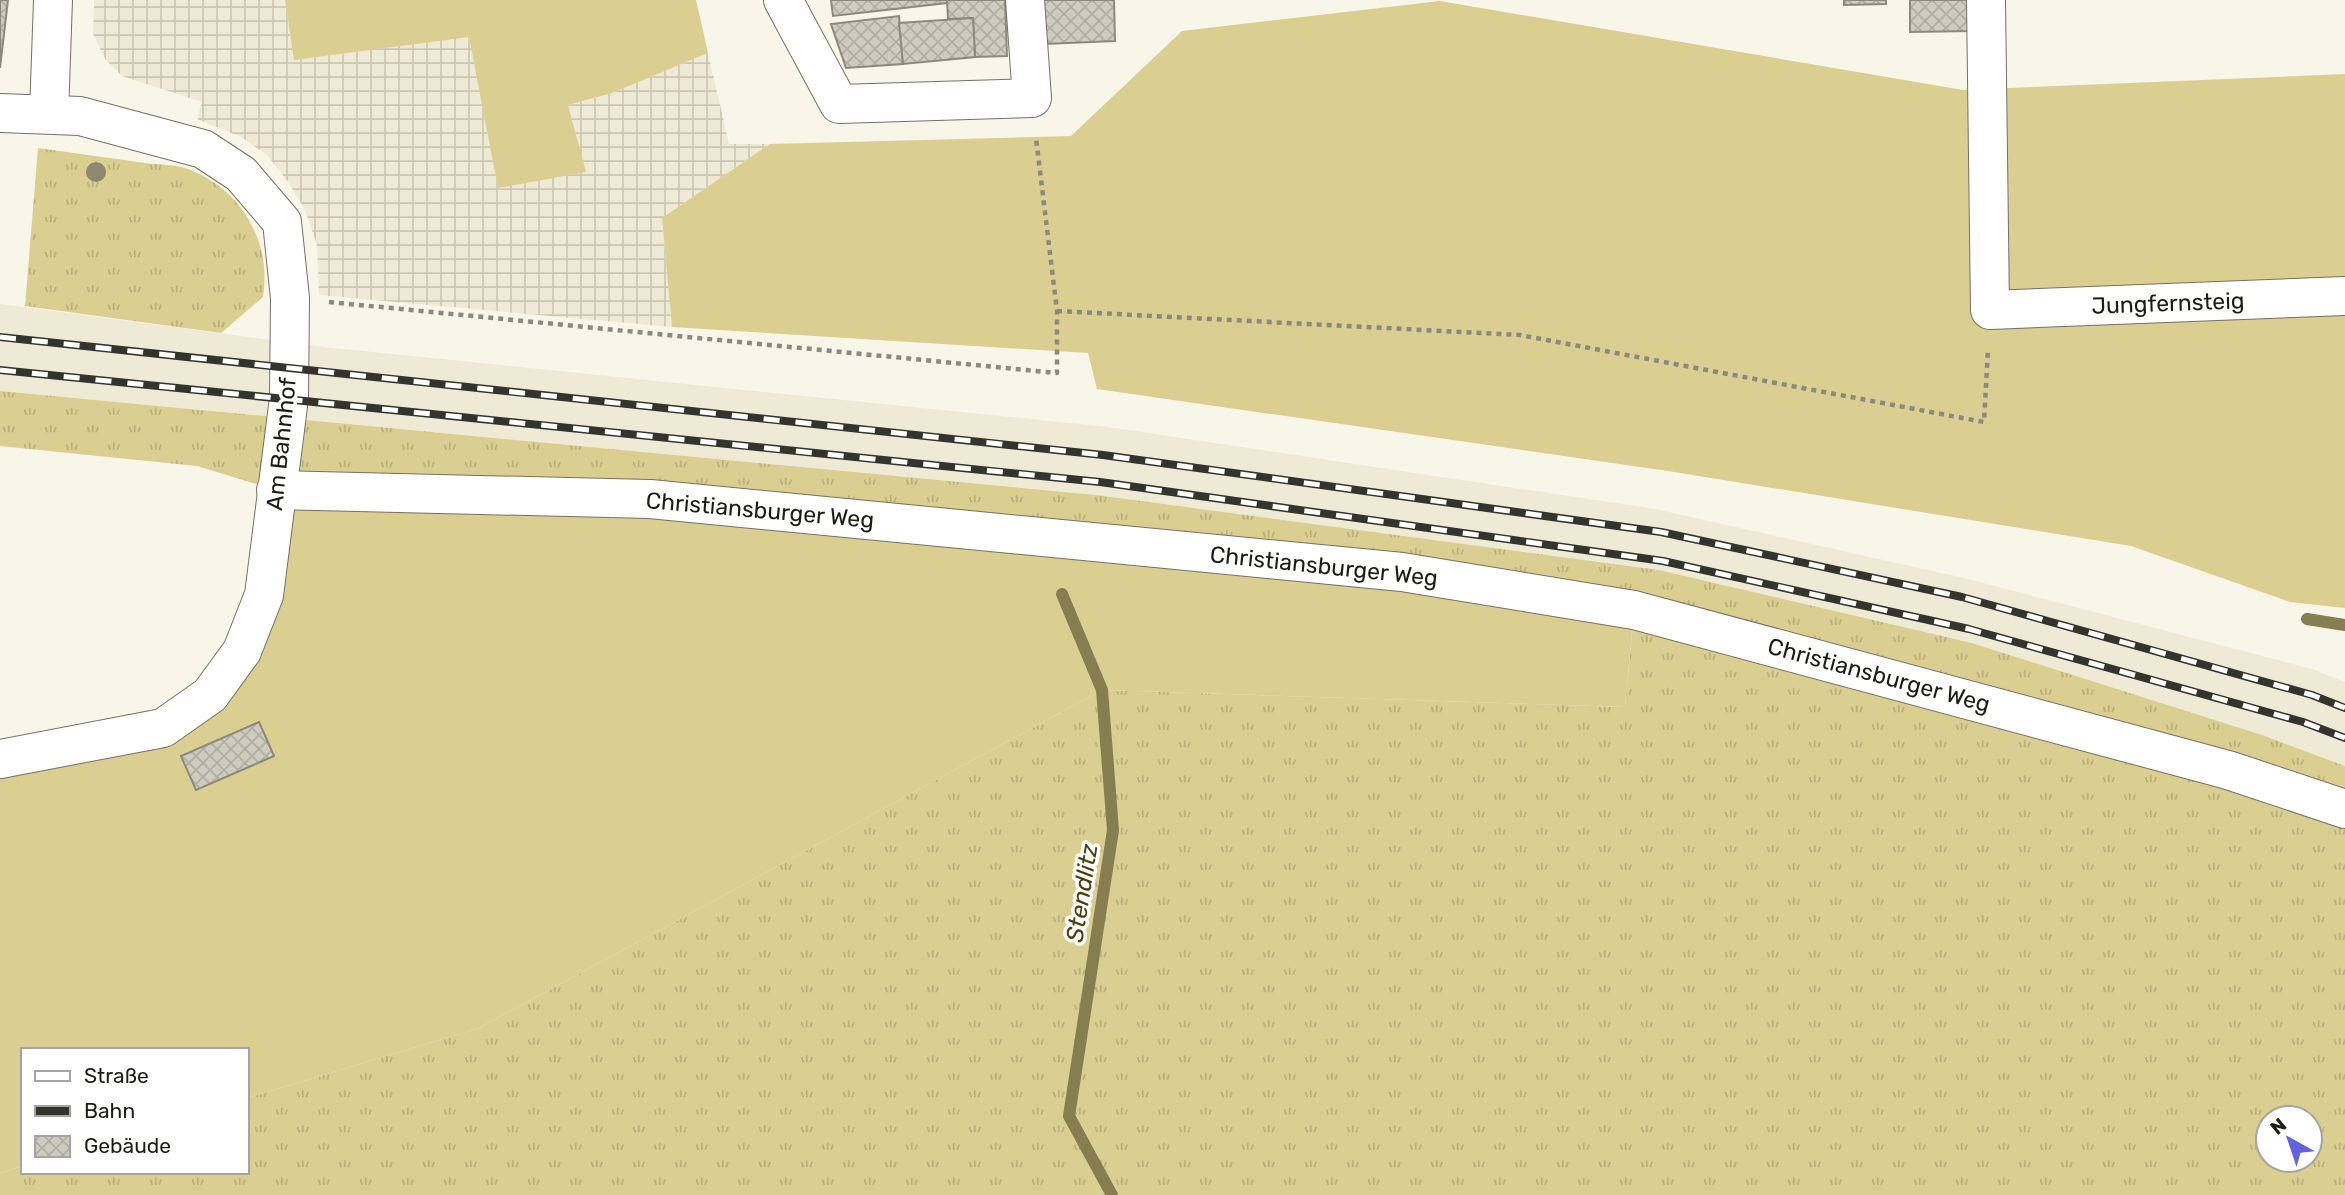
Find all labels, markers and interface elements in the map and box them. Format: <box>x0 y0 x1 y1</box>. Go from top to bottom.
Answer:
street label: Jungfernsteig <box>2091 286 2245 320</box>
street label: Am Bahnhof <box>260 376 302 512</box>
street label: Christiansburger Weg <box>645 486 875 534</box>
street label: Christiansburger Weg <box>1209 540 1439 592</box>
street label: Christiansburger Weg <box>1765 632 1993 718</box>
water label: Stendlitz <box>1060 842 1104 944</box>
legend <box>21 1048 248 1174</box>
text: Straße <box>84 1063 149 1088</box>
text: Bahn <box>84 1098 135 1123</box>
north arrow <box>2254 1104 2324 1174</box>
text: N <box>2266 1113 2291 1140</box>
text: Gebäude <box>84 1133 171 1158</box>

